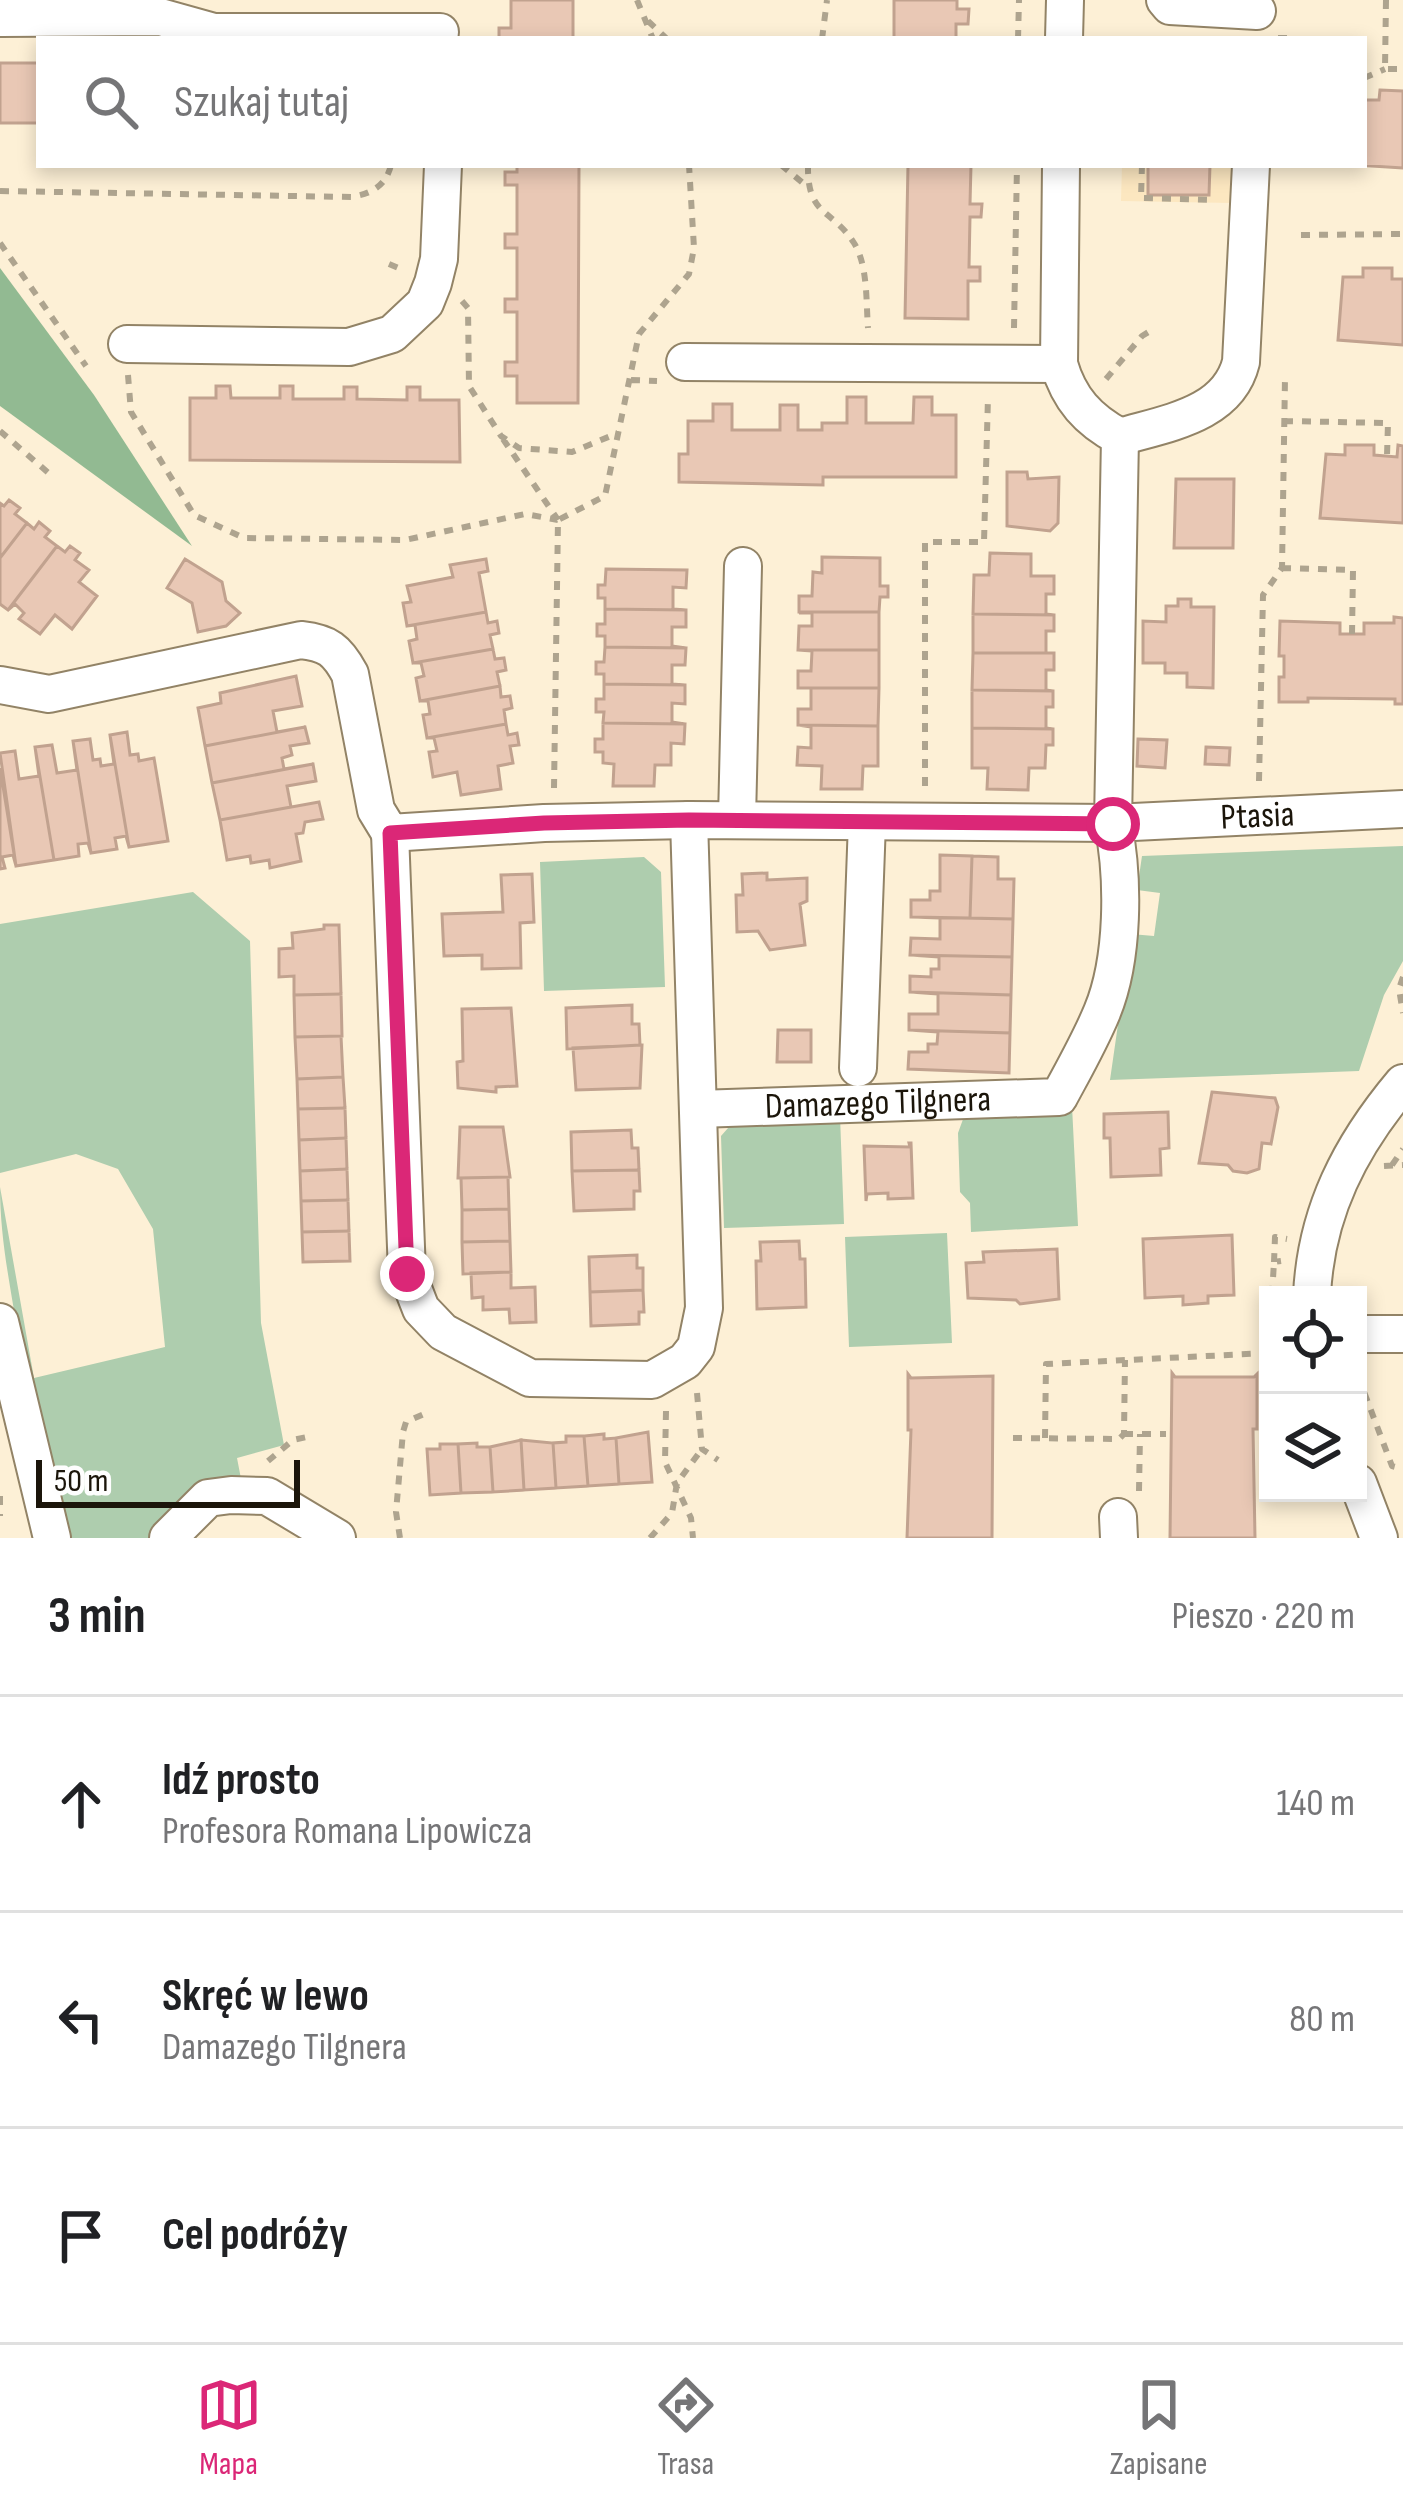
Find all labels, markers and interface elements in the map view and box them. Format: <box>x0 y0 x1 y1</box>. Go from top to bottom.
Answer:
search box <box>36 36 1367 168</box>
icon: search <box>78 69 144 135</box>
text: Szukaj tutaj <box>174 75 349 130</box>
street label: Ptasia <box>1219 793 1295 839</box>
route start <box>1086 797 1140 851</box>
street label: Damazego Tilgnera <box>764 1078 992 1128</box>
route end <box>380 1247 434 1301</box>
map controls <box>1259 1286 1367 1502</box>
button: locate <box>1259 1286 1367 1394</box>
button: layers <box>1259 1394 1367 1502</box>
scale bar <box>36 1454 300 1507</box>
text: 50 m <box>54 1461 108 1501</box>
text: 3 min <box>48 1586 146 1647</box>
text: Pieszo · 220 m <box>1172 1593 1355 1640</box>
text: Idź prosto <box>162 1753 320 1808</box>
icon: ahead <box>48 1771 114 1837</box>
text: 140 m <box>1276 1780 1355 1827</box>
text: Profesora Romana Lipowicza <box>162 1808 532 1855</box>
text: Skręć w lewo <box>162 1969 369 2024</box>
icon: left <box>48 1987 114 2053</box>
text: 80 m <box>1289 1996 1355 2043</box>
text: Damazego Tilgnera <box>162 2024 407 2071</box>
icon: arrive <box>48 2203 114 2269</box>
text: Cel podróży <box>162 2208 348 2263</box>
tab: Mapa <box>196 2372 262 2484</box>
tab: Trasa <box>653 2372 719 2484</box>
tab: Zapisane <box>1110 2372 1207 2484</box>

